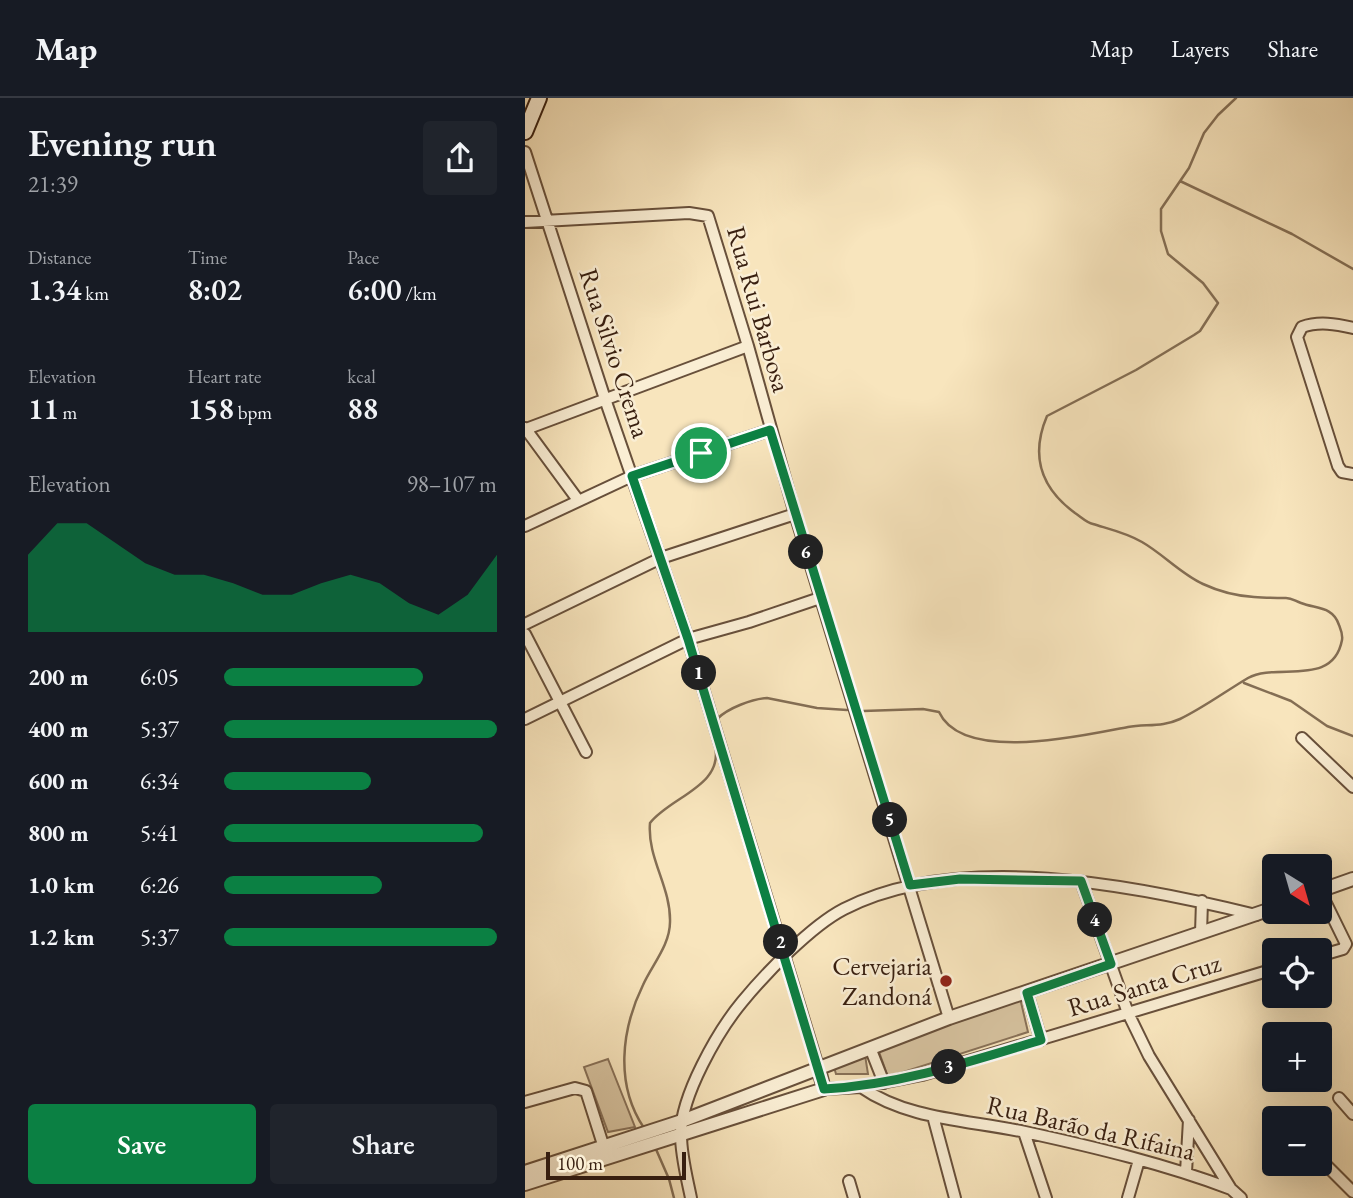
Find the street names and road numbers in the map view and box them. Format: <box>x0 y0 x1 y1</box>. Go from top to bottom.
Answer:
street label: Rua Rui Barbosa <box>719 222 799 396</box>
street label: Rua Silvio Crema <box>572 264 659 443</box>
street label: Rua Santa Cruz <box>1063 946 1225 1024</box>
street label: Rua Barão da Rifaina <box>984 1088 1199 1169</box>

